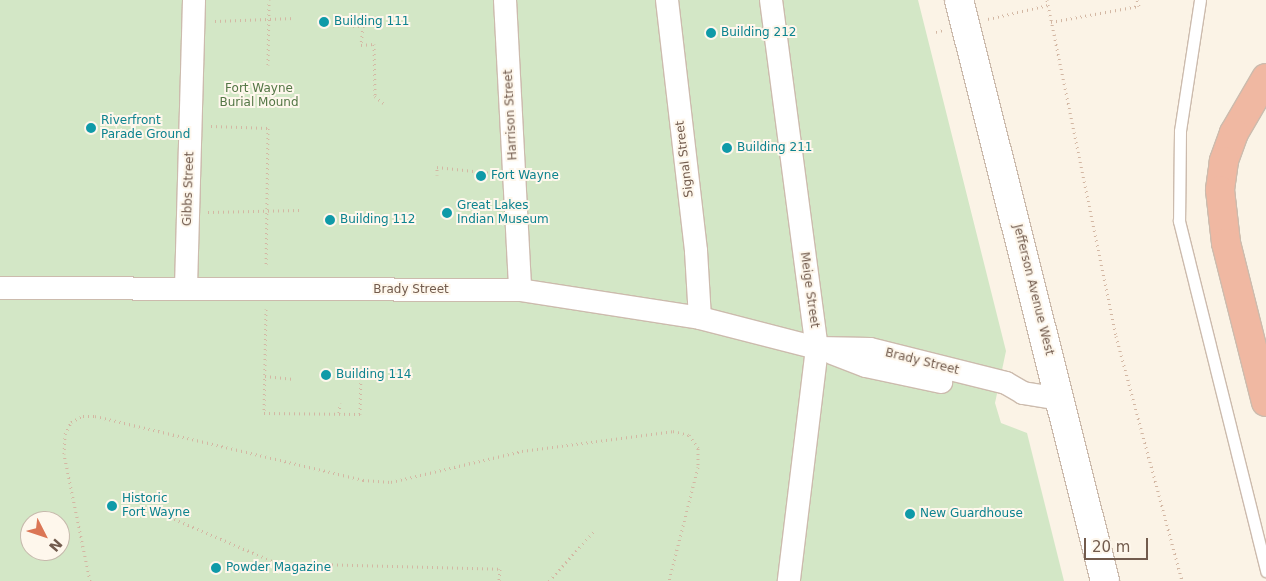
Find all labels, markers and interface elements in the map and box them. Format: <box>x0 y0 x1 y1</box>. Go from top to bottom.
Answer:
place label: Building 111 <box>334 15 409 29</box>
marker: Building 111 <box>318 16 330 28</box>
place label: Building 212 <box>721 26 796 40</box>
marker: Building 212 <box>705 27 717 39</box>
street label: Harrison Street <box>501 69 521 161</box>
park label: Fort Wayne Burial Mound <box>219 82 299 110</box>
place label: Riverfront Parade Ground <box>101 114 190 142</box>
street label: Signal Street <box>673 120 697 198</box>
marker: Riverfront Parade Ground <box>85 122 97 134</box>
place label: Building 211 <box>737 141 812 155</box>
marker: Building 211 <box>721 142 733 154</box>
street label: Gibbs Street <box>181 152 197 226</box>
place label: Fort Wayne <box>491 169 559 183</box>
marker: Fort Wayne <box>475 170 487 182</box>
place label: Great Lakes Indian Museum <box>457 199 549 227</box>
marker: Great Lakes Indian Museum <box>441 207 453 219</box>
place label: Building 112 <box>340 213 415 227</box>
marker: Building 112 <box>324 214 336 226</box>
street label: Jefferson Avenue West <box>1010 223 1056 357</box>
street label: Meige Street <box>797 251 821 329</box>
street label: Brady Street <box>373 283 449 297</box>
street label: Brady Street <box>884 346 960 378</box>
place label: Building 114 <box>336 368 411 382</box>
marker: Building 114 <box>320 369 332 381</box>
place label: Historic Fort Wayne <box>122 492 190 520</box>
marker: Historic Fort Wayne <box>106 500 118 512</box>
place label: New Guardhouse <box>920 507 1023 521</box>
marker: New Guardhouse <box>904 508 916 520</box>
north arrow <box>20 511 70 561</box>
scale bar <box>1086 528 1150 560</box>
text: N <box>46 536 65 555</box>
text: 20 m <box>1092 538 1130 556</box>
place label: Powder Magazine <box>226 561 331 575</box>
marker: Powder Magazine <box>210 562 222 574</box>

